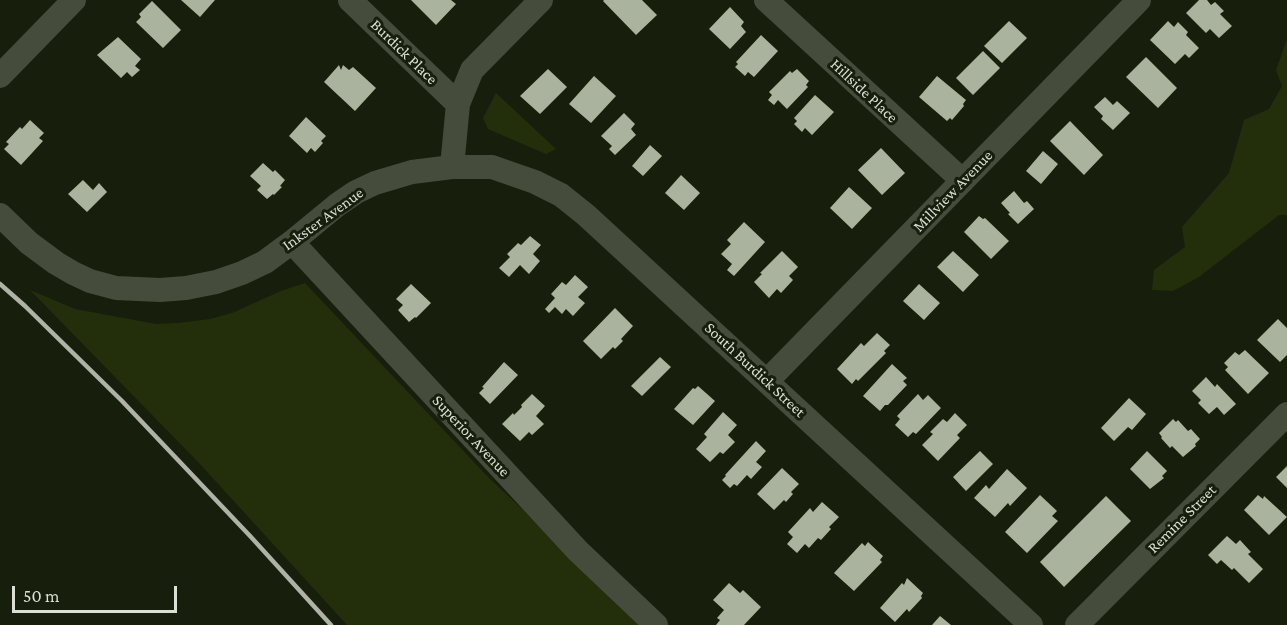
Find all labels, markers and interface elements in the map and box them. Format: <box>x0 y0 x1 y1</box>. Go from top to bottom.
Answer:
street label: Burdick Place <box>367 15 441 89</box>
street label: Hillside Place <box>826 55 902 127</box>
street label: Millview Avenue <box>909 146 997 236</box>
street label: Inkster Avenue <box>279 183 367 255</box>
street label: South Burdick Street <box>701 318 809 422</box>
street label: Superior Avenue <box>428 391 514 481</box>
street label: Remine Street <box>1144 481 1220 557</box>
scale bar <box>15 574 180 612</box>
text: 50 m <box>23 586 60 606</box>

